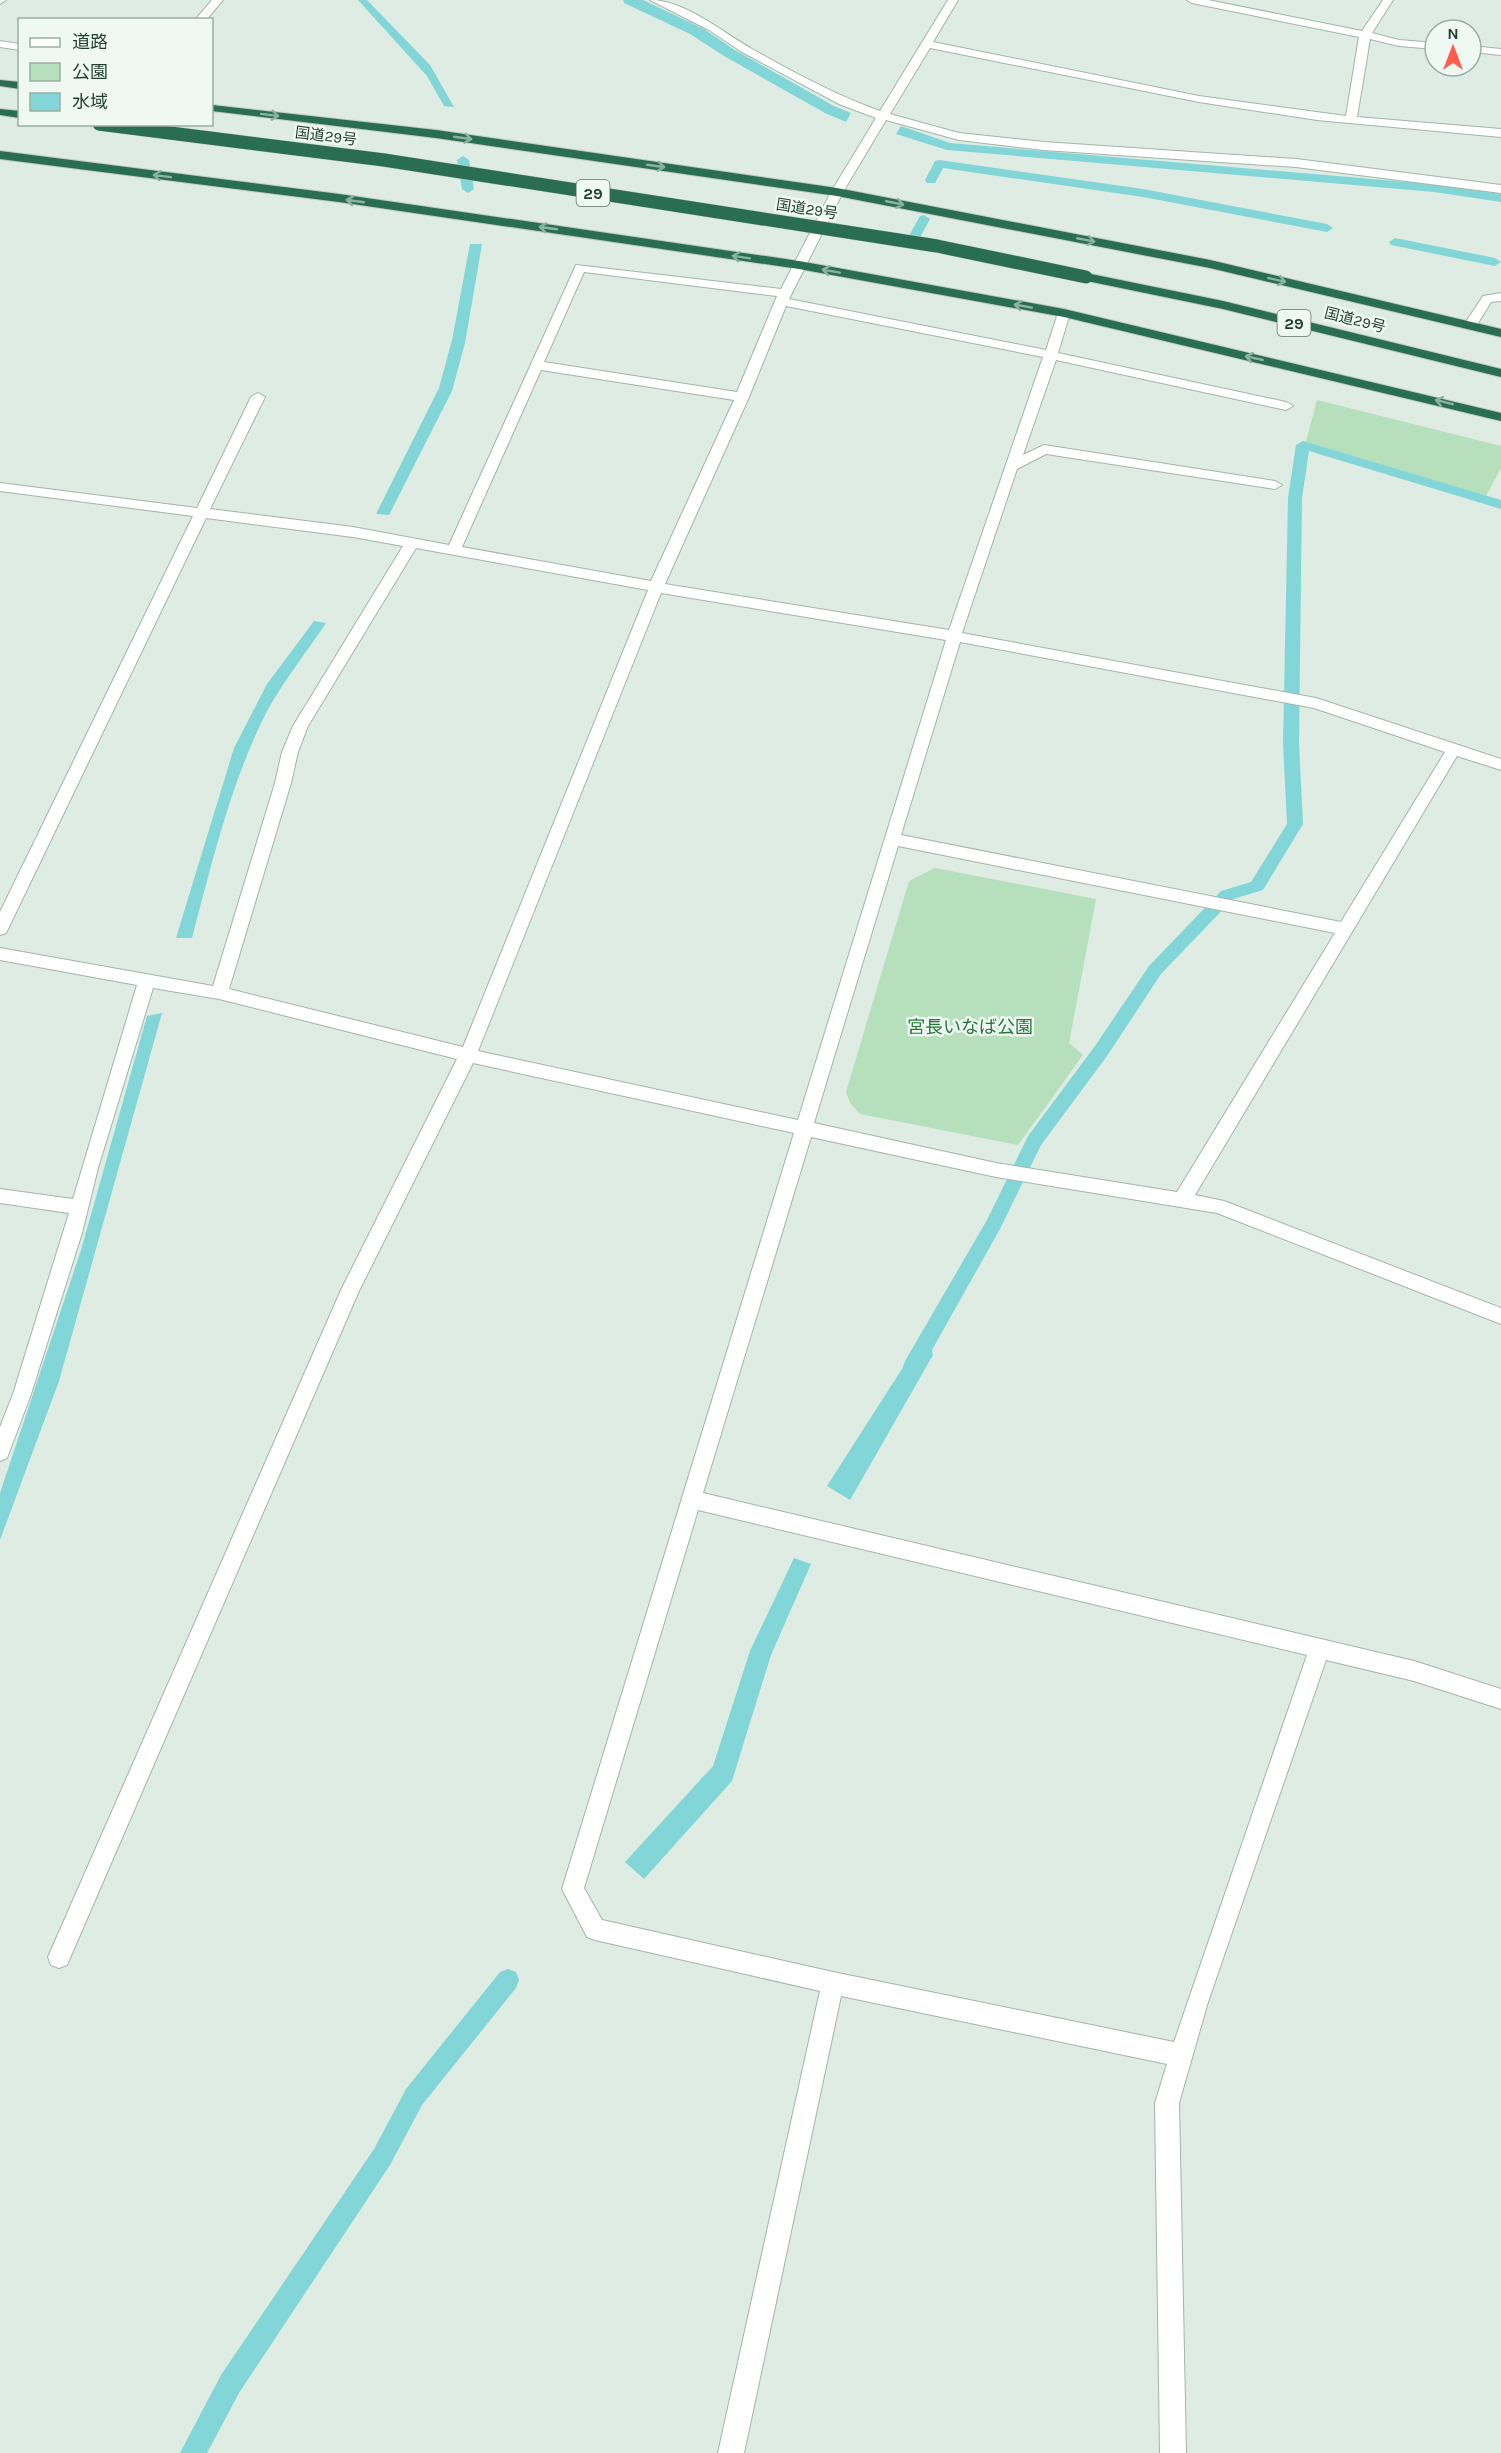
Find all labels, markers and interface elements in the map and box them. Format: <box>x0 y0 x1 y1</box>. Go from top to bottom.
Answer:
legend <box>18 18 213 126</box>
north arrow <box>1423 18 1483 78</box>
text: N <box>1447 24 1459 43</box>
text: 道路 <box>72 31 108 53</box>
text: 公園 <box>72 61 108 83</box>
text: 水域 <box>72 91 108 113</box>
one-way arrow <box>259 109 279 120</box>
street label: 国道29号 <box>294 123 358 149</box>
one-way arrow <box>453 132 473 143</box>
one-way arrow <box>646 160 666 171</box>
one-way arrow <box>152 170 172 181</box>
road number: 29 <box>576 180 610 206</box>
one-way arrow <box>346 195 365 206</box>
street label: 国道29号 <box>775 195 839 223</box>
one-way arrow <box>884 198 904 209</box>
one-way arrow <box>539 223 558 234</box>
one-way arrow <box>1076 235 1095 246</box>
one-way arrow <box>732 251 751 262</box>
one-way arrow <box>822 265 842 276</box>
one-way arrow <box>1267 275 1286 286</box>
one-way arrow <box>1014 300 1034 311</box>
street label: 国道29号 <box>1323 304 1387 336</box>
road number: 29 <box>1278 310 1310 336</box>
one-way arrow <box>1245 351 1264 363</box>
one-way arrow <box>1435 396 1454 408</box>
park label: 宮長いなば公園 <box>907 1016 1033 1038</box>

